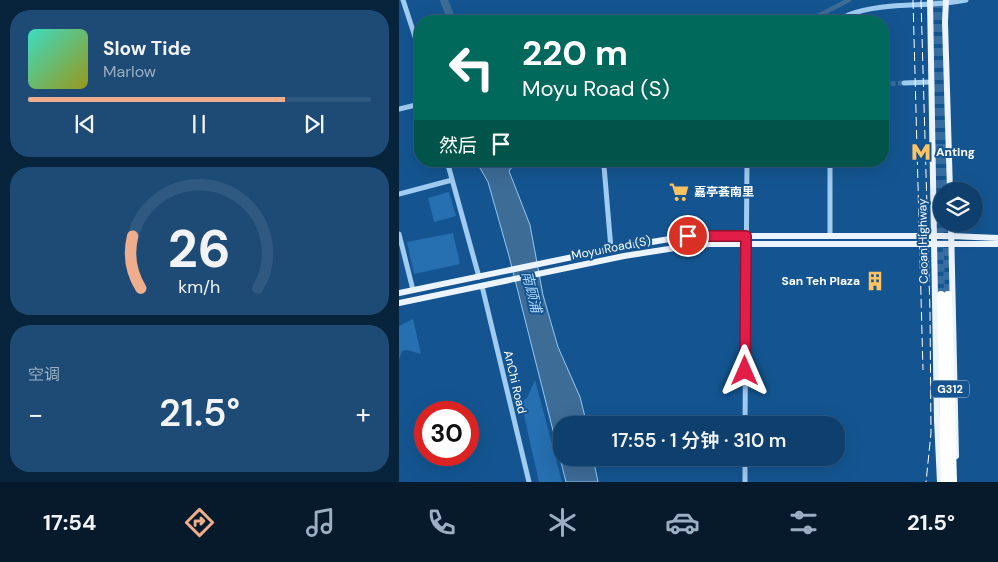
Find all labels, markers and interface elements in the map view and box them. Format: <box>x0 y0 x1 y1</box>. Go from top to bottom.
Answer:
text: 220 m <box>522 30 628 76</box>
icon: left <box>439 35 504 100</box>
text: Slow Tide <box>103 36 191 61</box>
text: Marlow <box>103 61 156 82</box>
text: Moyu Road (S) <box>522 74 670 103</box>
icon: previous <box>71 110 99 138</box>
icon: pause <box>185 110 213 138</box>
icon: next <box>300 110 328 138</box>
icon: arrive <box>487 130 515 158</box>
text: 然后 <box>439 133 477 158</box>
metro station icon: Anting <box>910 141 932 163</box>
place label: Anting <box>936 144 975 160</box>
supermarket icon: 嘉亭荟南里 <box>668 181 690 203</box>
map controls <box>933 182 983 232</box>
button: layers <box>933 182 983 232</box>
place label: 嘉亭荟南里 <box>694 184 754 200</box>
street label: Caoan Highway <box>914 198 932 284</box>
text: 26 <box>168 215 231 283</box>
pin <box>667 215 709 257</box>
icon: arrive <box>674 222 702 250</box>
street label: Moyu Road (S) <box>570 232 652 264</box>
water label: 南顾浦 <box>518 269 546 316</box>
building icon: San Teh Plaza <box>864 270 886 292</box>
place label: San Teh Plaza <box>781 273 860 289</box>
text: km/h <box>178 275 221 299</box>
position arrow <box>718 344 770 396</box>
street label: AnChi Road <box>500 349 530 415</box>
text: 空调 <box>28 364 60 385</box>
road number: G312 <box>931 380 969 398</box>
text: 21.5° <box>159 388 240 438</box>
text: − <box>28 396 43 433</box>
text: + <box>356 396 371 433</box>
speed limit sign: 30 <box>414 401 479 466</box>
text: 17:55 · 1 分钟 · 310 m <box>612 428 786 453</box>
icon: directions <box>182 505 217 540</box>
icon: music <box>303 505 338 540</box>
icon: phone <box>424 505 459 540</box>
icon: climate <box>545 505 580 540</box>
icon: car <box>665 505 700 540</box>
icon: filters <box>786 505 821 540</box>
text: 17:54 <box>43 508 96 537</box>
text: 21.5° <box>907 508 955 537</box>

